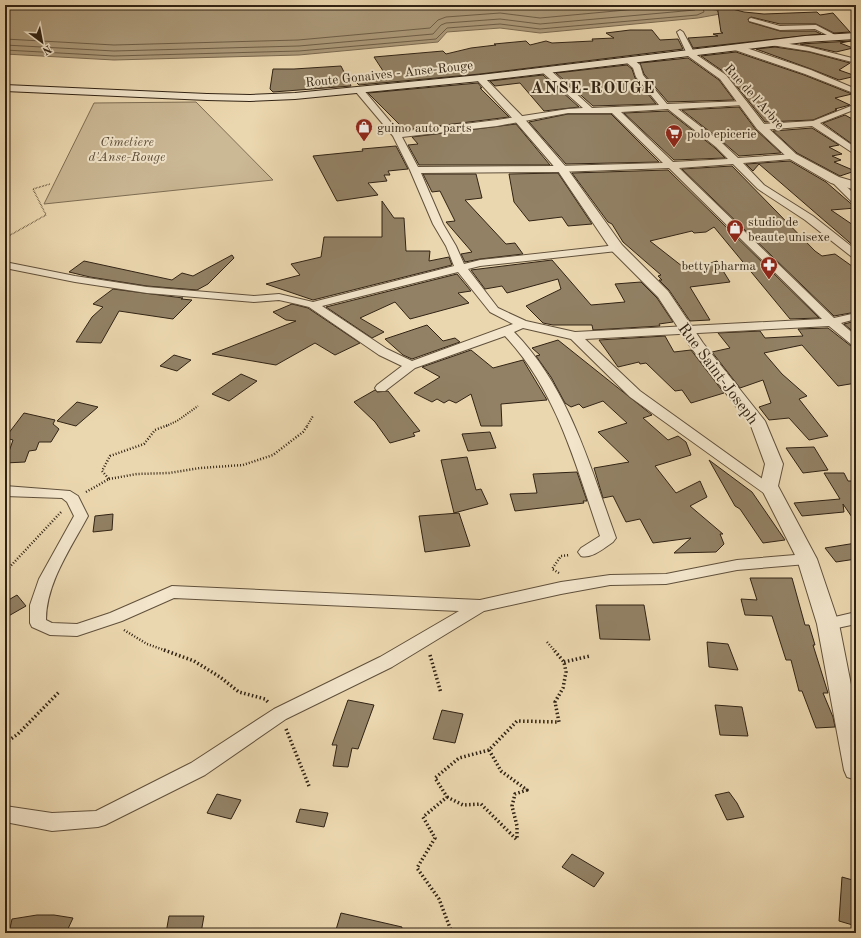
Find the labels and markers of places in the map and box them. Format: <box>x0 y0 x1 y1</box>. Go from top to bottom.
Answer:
shop icon: guimo auto parts <box>354 117 374 142</box>
place label: guimo auto parts <box>377 122 472 135</box>
supermarket icon: polo epicerie <box>664 123 684 148</box>
place label: polo epicerie <box>687 128 756 141</box>
place label: studio de beaute unisexe <box>748 216 830 244</box>
shop icon: studio de beaute unisexe <box>725 218 745 243</box>
pharmacy icon: betty pharma <box>759 255 779 280</box>
place label: betty pharma <box>681 260 757 273</box>

